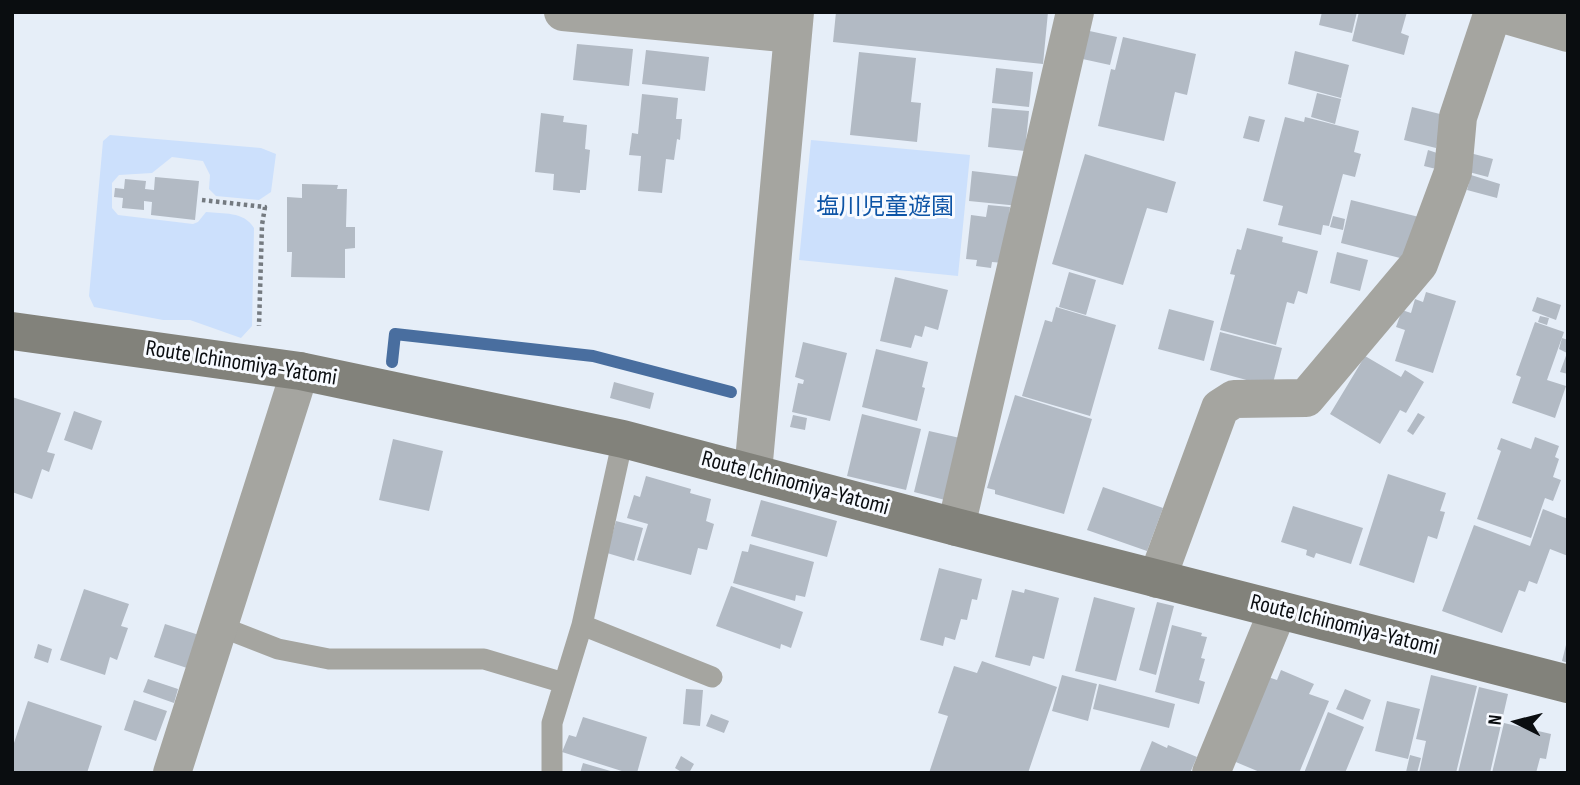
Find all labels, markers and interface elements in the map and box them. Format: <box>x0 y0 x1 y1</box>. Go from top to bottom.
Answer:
park label: 塩川児童遊園 <box>816 194 954 222</box>
street label: Route Ichinomiya-Yatomi <box>144 335 338 393</box>
street label: Route Ichinomiya-Yatomi <box>698 446 892 522</box>
street label: Route Ichinomiya-Yatomi <box>1247 589 1441 663</box>
north arrow <box>1482 687 1552 757</box>
text: N <box>1484 714 1508 726</box>

